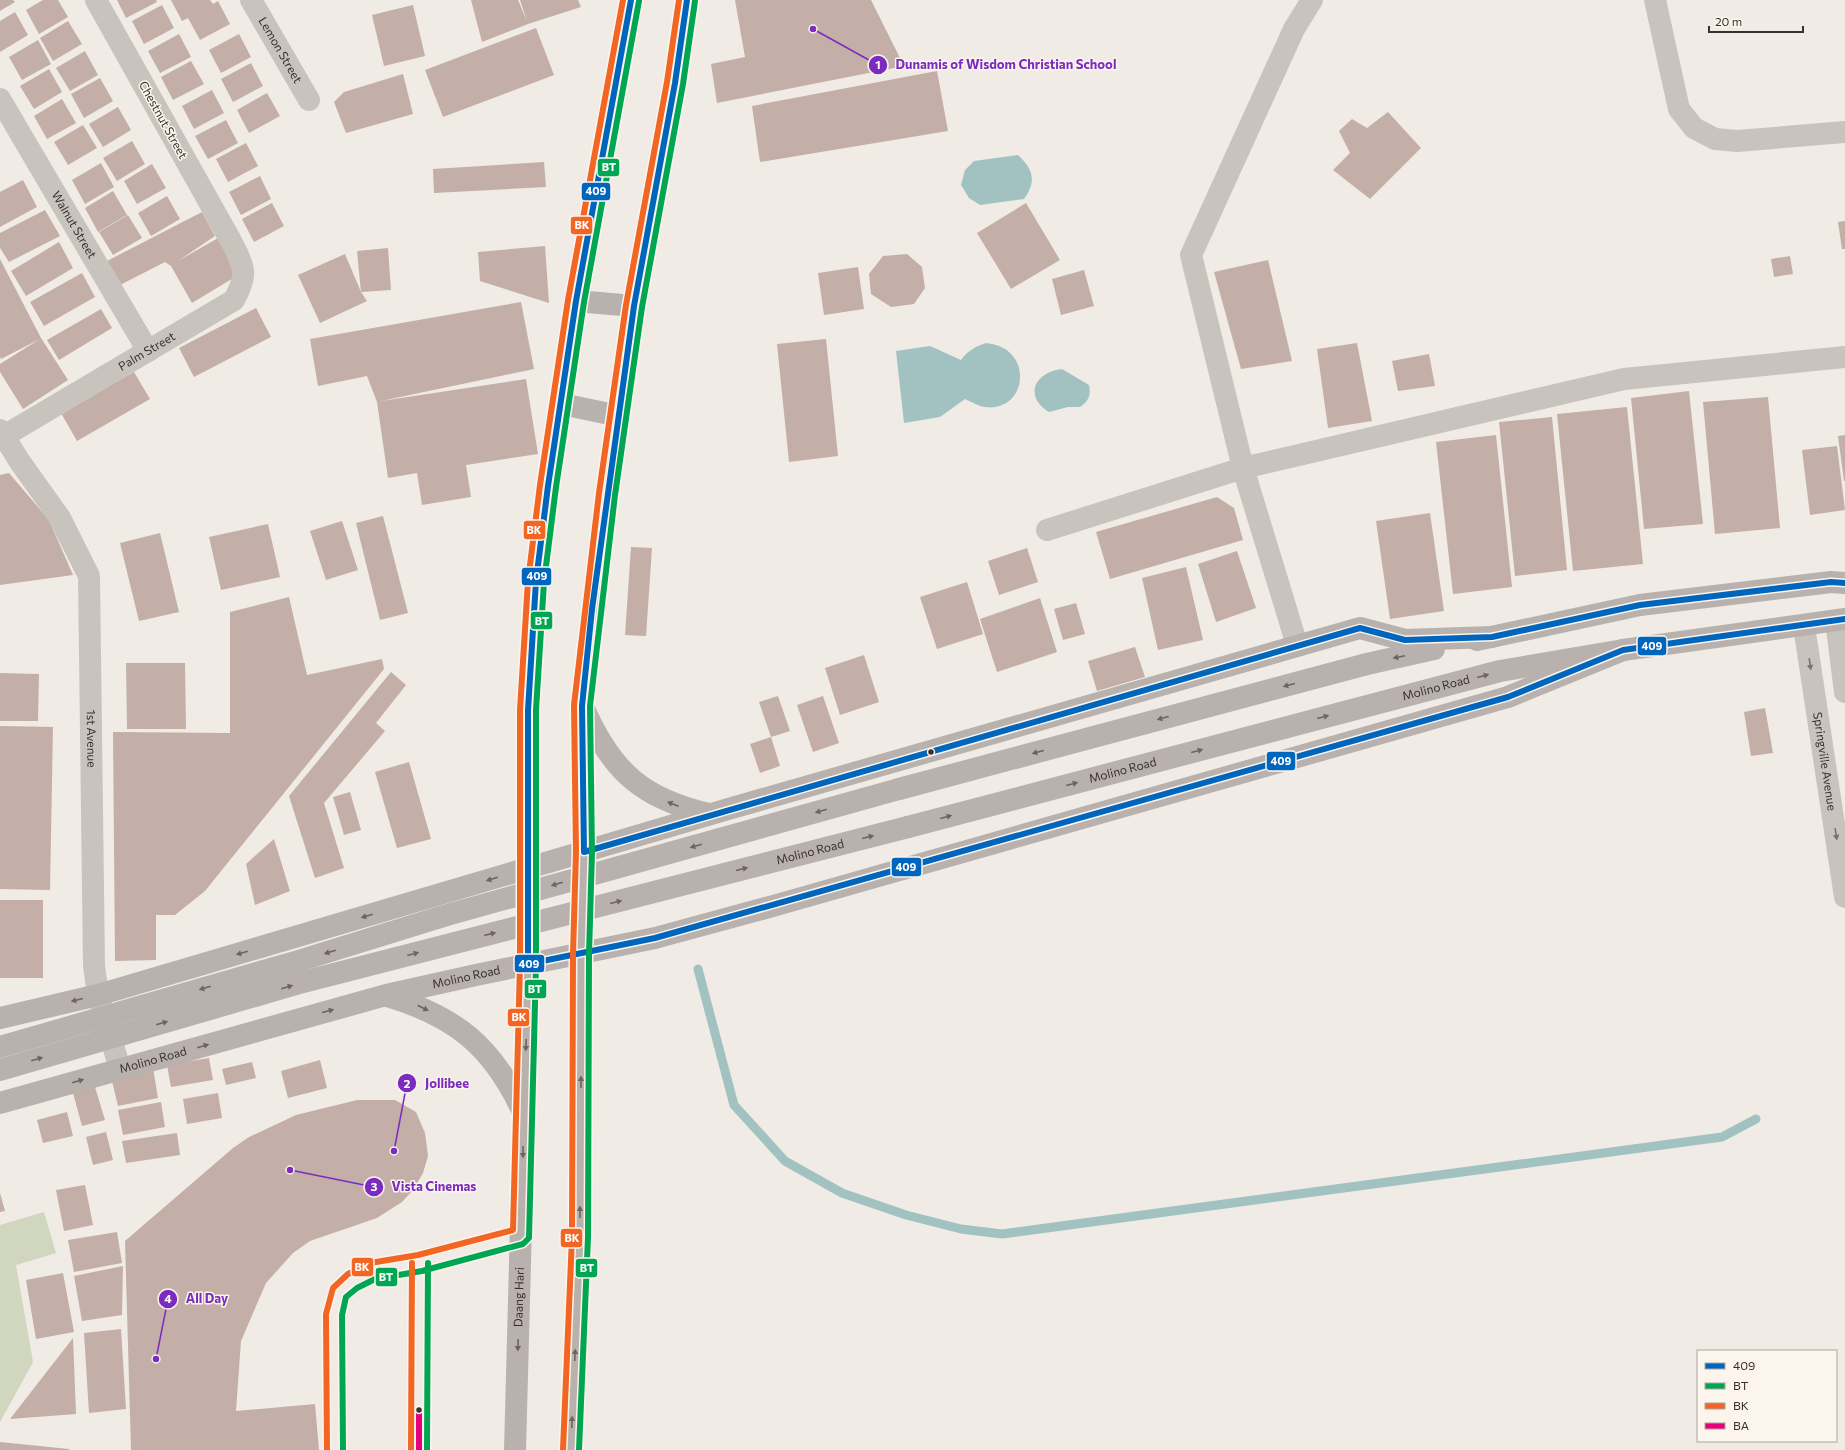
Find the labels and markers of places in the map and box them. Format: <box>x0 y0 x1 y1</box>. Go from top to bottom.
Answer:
callout: Dunamis of Wisdom Christian School <box>868 52 1125 77</box>
unlabelled marker <box>926 747 936 757</box>
callout: Jollibee <box>397 1071 477 1096</box>
callout: Vista Cinemas <box>364 1174 484 1199</box>
callout: All Day <box>158 1286 236 1311</box>
unlabelled marker <box>414 1405 424 1415</box>

